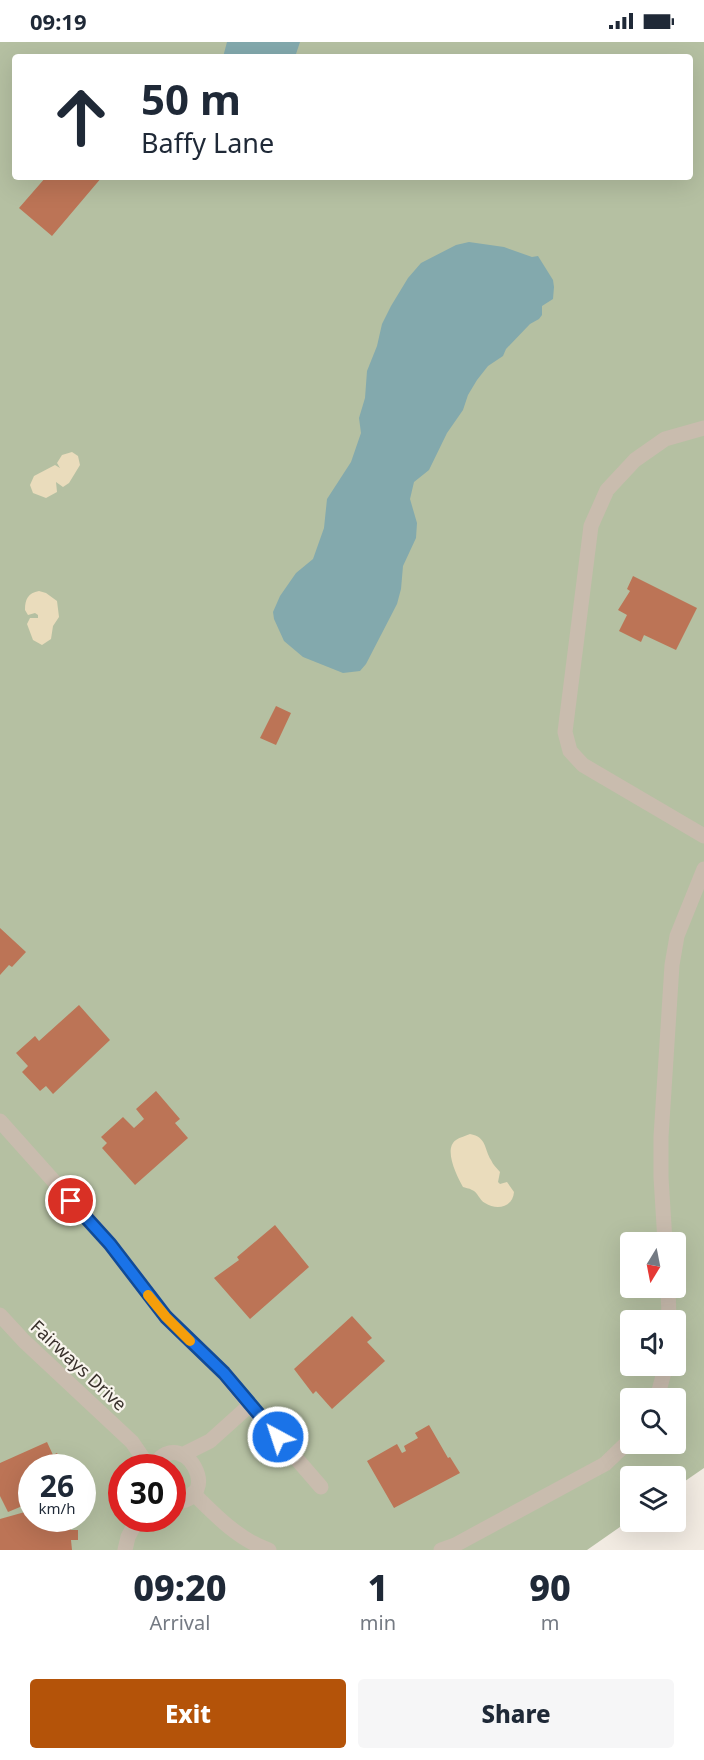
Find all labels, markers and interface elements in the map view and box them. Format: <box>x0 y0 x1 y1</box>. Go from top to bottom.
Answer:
text: 09:19 <box>30 6 87 36</box>
text: 50 m <box>141 70 241 127</box>
icon: ahead <box>42 78 120 156</box>
text: Baffy Lane <box>141 124 274 161</box>
pin <box>45 1175 96 1226</box>
icon: arrive <box>54 1184 87 1217</box>
north arrow <box>620 1232 686 1298</box>
map controls <box>620 1232 686 1532</box>
button: sound <box>620 1310 686 1376</box>
street label: Fairways Drive <box>26 1314 132 1416</box>
button: search <box>620 1388 686 1454</box>
position arrow <box>246 1405 310 1469</box>
speed limit sign: 30 <box>108 1454 186 1532</box>
text: 26 <box>40 1465 74 1506</box>
button: layers <box>620 1466 686 1532</box>
text: km/h <box>39 1498 75 1518</box>
text: 09:20 <box>133 1563 227 1612</box>
text: 1 <box>368 1563 388 1612</box>
text: 90 <box>529 1563 571 1612</box>
text: Arrival <box>149 1609 210 1636</box>
text: min <box>360 1609 396 1636</box>
text: m <box>541 1609 559 1636</box>
button: Exit <box>30 1679 346 1748</box>
button: Share <box>358 1679 674 1748</box>

